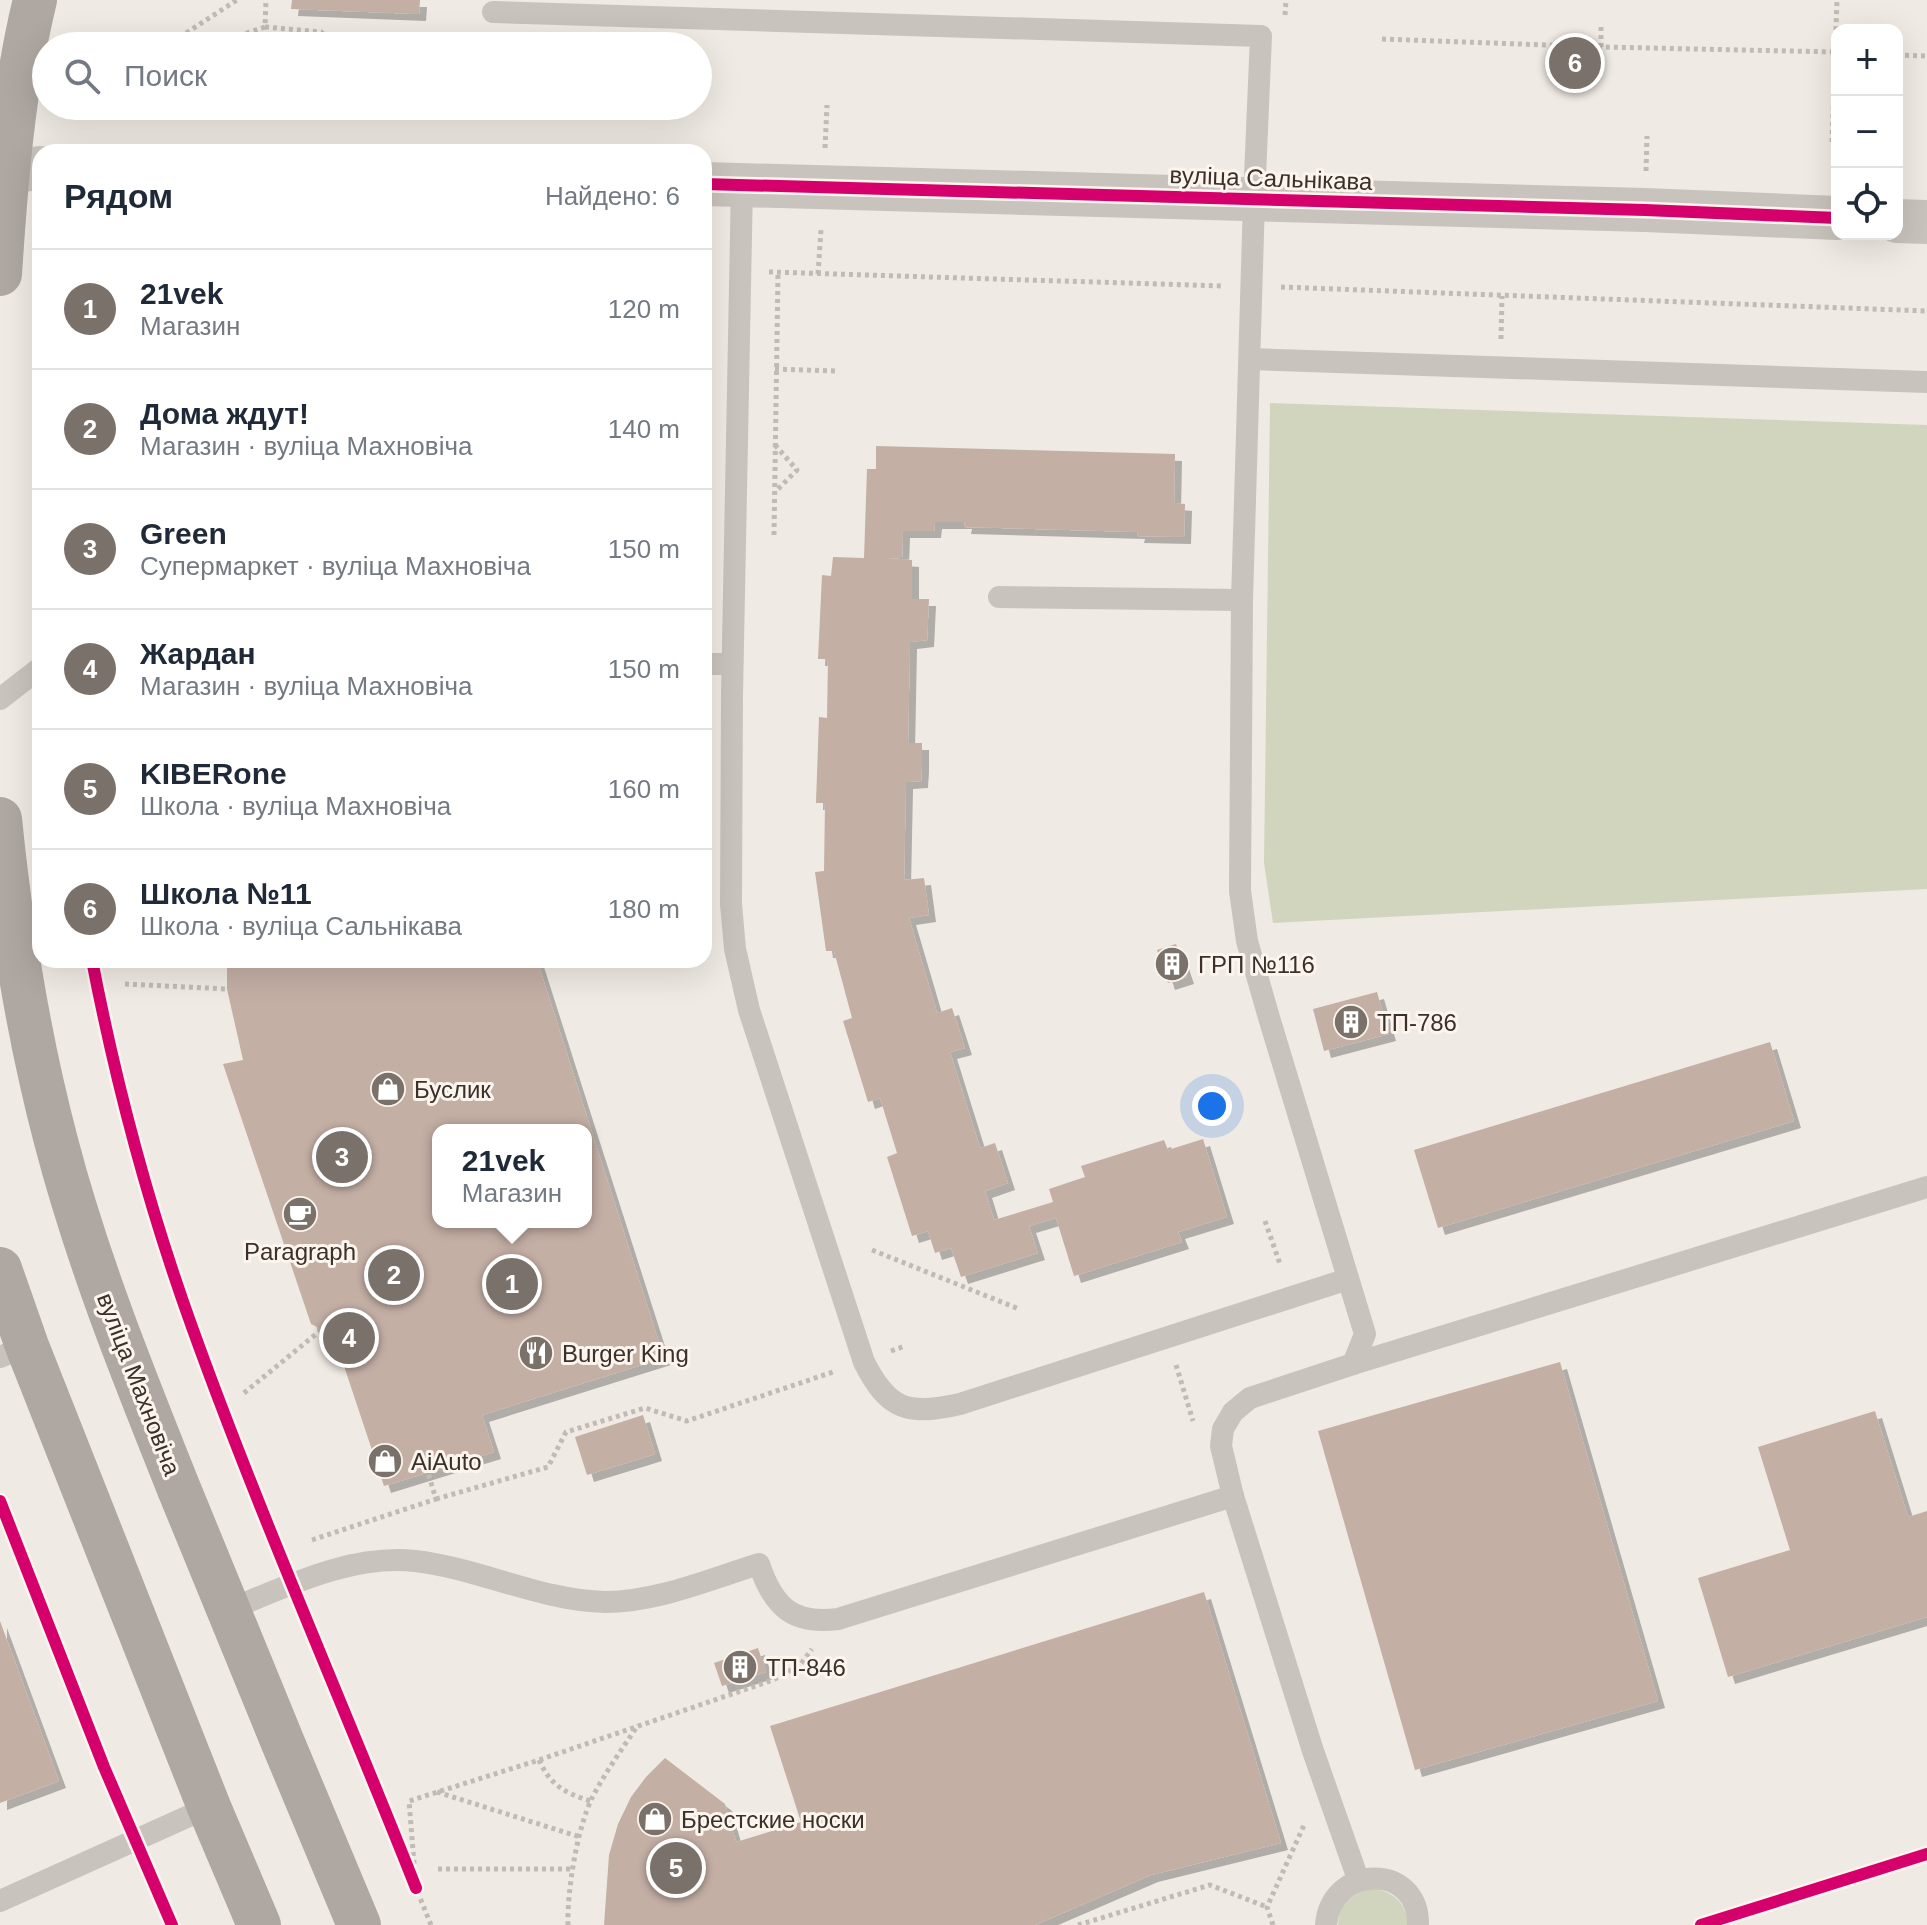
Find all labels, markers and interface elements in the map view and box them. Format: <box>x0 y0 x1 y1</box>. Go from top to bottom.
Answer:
map controls <box>1831 24 1903 240</box>
button: + <box>1831 24 1903 96</box>
search box <box>32 32 712 120</box>
pin: 6 <box>1549 33 1601 93</box>
icon: search <box>60 54 104 98</box>
text: Поиск <box>124 59 207 92</box>
button: − <box>1831 96 1903 168</box>
street label: вуліца Сальнікава <box>1169 161 1374 195</box>
button: locate <box>1831 168 1903 240</box>
text: Рядом <box>64 177 173 215</box>
text: Найдено: 6 <box>545 181 680 211</box>
text: 21vek <box>140 277 223 310</box>
text: 1 <box>83 294 97 324</box>
text: 120 m <box>608 294 680 324</box>
text: Магазин <box>140 311 240 341</box>
text: Дома ждут! <box>140 397 309 430</box>
text: 2 <box>83 414 97 444</box>
text: 140 m <box>608 414 680 444</box>
text: Магазин · вуліца Махновіча <box>140 431 472 461</box>
text: Green <box>140 517 227 550</box>
text: 3 <box>83 534 97 564</box>
text: 150 m <box>608 534 680 564</box>
text: Супермаркет · вуліца Махновіча <box>140 551 531 581</box>
text: Жардан <box>140 637 256 670</box>
text: 4 <box>83 654 97 684</box>
text: 150 m <box>608 654 680 684</box>
text: Магазин · вуліца Махновіча <box>140 671 472 701</box>
text: KIBERone <box>140 757 287 790</box>
text: 5 <box>83 774 97 804</box>
text: 160 m <box>608 774 680 804</box>
text: Школа · вуліца Махновіча <box>140 791 451 821</box>
text: Школа №11 <box>140 877 312 910</box>
text: 6 <box>83 894 97 924</box>
text: 180 m <box>608 894 680 924</box>
text: Школа · вуліца Сальнікава <box>140 911 462 941</box>
building icon: ГРП №116 <box>1153 945 1191 983</box>
place label: ГРП №116 <box>1198 951 1315 978</box>
building icon: ТП-786 <box>1332 1003 1370 1041</box>
place label: ТП-786 <box>1377 1009 1457 1036</box>
shop icon: Буслик <box>369 1070 407 1108</box>
place label: Буслик <box>414 1076 491 1103</box>
your location <box>1192 1086 1232 1126</box>
popup <box>432 1124 592 1228</box>
pin: 3 <box>316 1127 368 1187</box>
text: 21vek <box>462 1144 545 1177</box>
text: Магазин <box>462 1178 562 1208</box>
cafe icon: Paragraph <box>281 1195 319 1233</box>
place label: Paragraph <box>244 1238 356 1265</box>
pin: 2 <box>368 1245 420 1305</box>
pin: 1 <box>486 1254 538 1314</box>
street label: вуліца Махновіча <box>92 1289 186 1480</box>
pin: 4 <box>323 1308 375 1368</box>
restaurant icon: Burger King <box>517 1334 555 1372</box>
place label: Burger King <box>562 1340 689 1367</box>
shop icon: AiAuto <box>366 1442 404 1480</box>
place label: AiAuto <box>411 1448 482 1475</box>
building icon: ТП-846 <box>721 1648 759 1686</box>
place label: ТП-846 <box>766 1654 846 1681</box>
shop icon: Брестские носки <box>636 1800 674 1838</box>
place label: Брестские носки <box>681 1806 865 1833</box>
pin: 5 <box>650 1838 702 1898</box>

